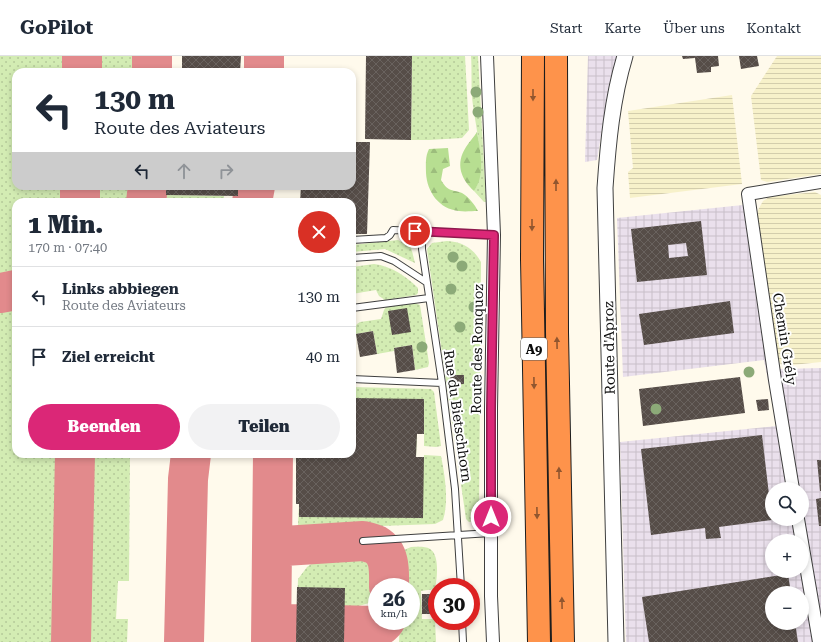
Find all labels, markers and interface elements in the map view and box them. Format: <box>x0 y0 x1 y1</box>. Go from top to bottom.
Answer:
text: GoPilot <box>20 16 93 39</box>
text: Start <box>550 20 583 36</box>
text: Karte <box>605 20 641 36</box>
text: Über uns <box>663 20 725 36</box>
text: Kontakt <box>747 20 801 36</box>
text: 130 m <box>94 83 175 116</box>
icon: left <box>28 84 80 136</box>
one-way arrow <box>530 89 536 102</box>
text: Route des Aviateurs <box>94 117 265 138</box>
icon: left <box>131 160 153 182</box>
icon: ahead <box>173 160 195 182</box>
icon: right <box>215 160 237 182</box>
one-way arrow <box>553 178 559 191</box>
text: 1 Min. <box>28 211 103 239</box>
button: close <box>298 211 340 253</box>
pin <box>398 214 432 248</box>
one-way arrow <box>529 219 535 232</box>
icon: arrive <box>404 220 426 242</box>
text: 170 m · 07:40 <box>28 240 107 255</box>
text: Links abbiegen <box>62 280 179 298</box>
street label: Route des Ronquoz <box>468 283 486 414</box>
icon: left <box>28 286 50 308</box>
text: 130 m <box>297 288 340 306</box>
street label: Chemin Grély <box>770 292 800 387</box>
text: Route des Aviateurs <box>62 298 186 313</box>
street label: Route d'Aproz <box>600 301 618 395</box>
one-way arrow <box>554 336 560 349</box>
road number: A9 <box>521 338 547 360</box>
icon: arrive <box>28 346 50 368</box>
text: Ziel erreicht <box>62 348 155 366</box>
text: 40 m <box>306 348 340 366</box>
street label: Rue du Bietschhorn <box>441 349 475 483</box>
one-way arrow <box>531 377 537 390</box>
button: Beenden <box>28 404 180 450</box>
button: Teilen <box>188 404 340 450</box>
one-way arrow <box>556 466 562 479</box>
map controls <box>765 482 809 630</box>
button: search <box>765 482 809 526</box>
position arrow <box>470 496 512 538</box>
one-way arrow <box>533 507 540 519</box>
button: + <box>765 534 809 578</box>
speed limit sign: 30 <box>428 578 480 630</box>
button: − <box>765 586 809 630</box>
text: 26 <box>383 587 405 611</box>
one-way arrow <box>559 596 565 609</box>
text: km/h <box>381 608 407 619</box>

